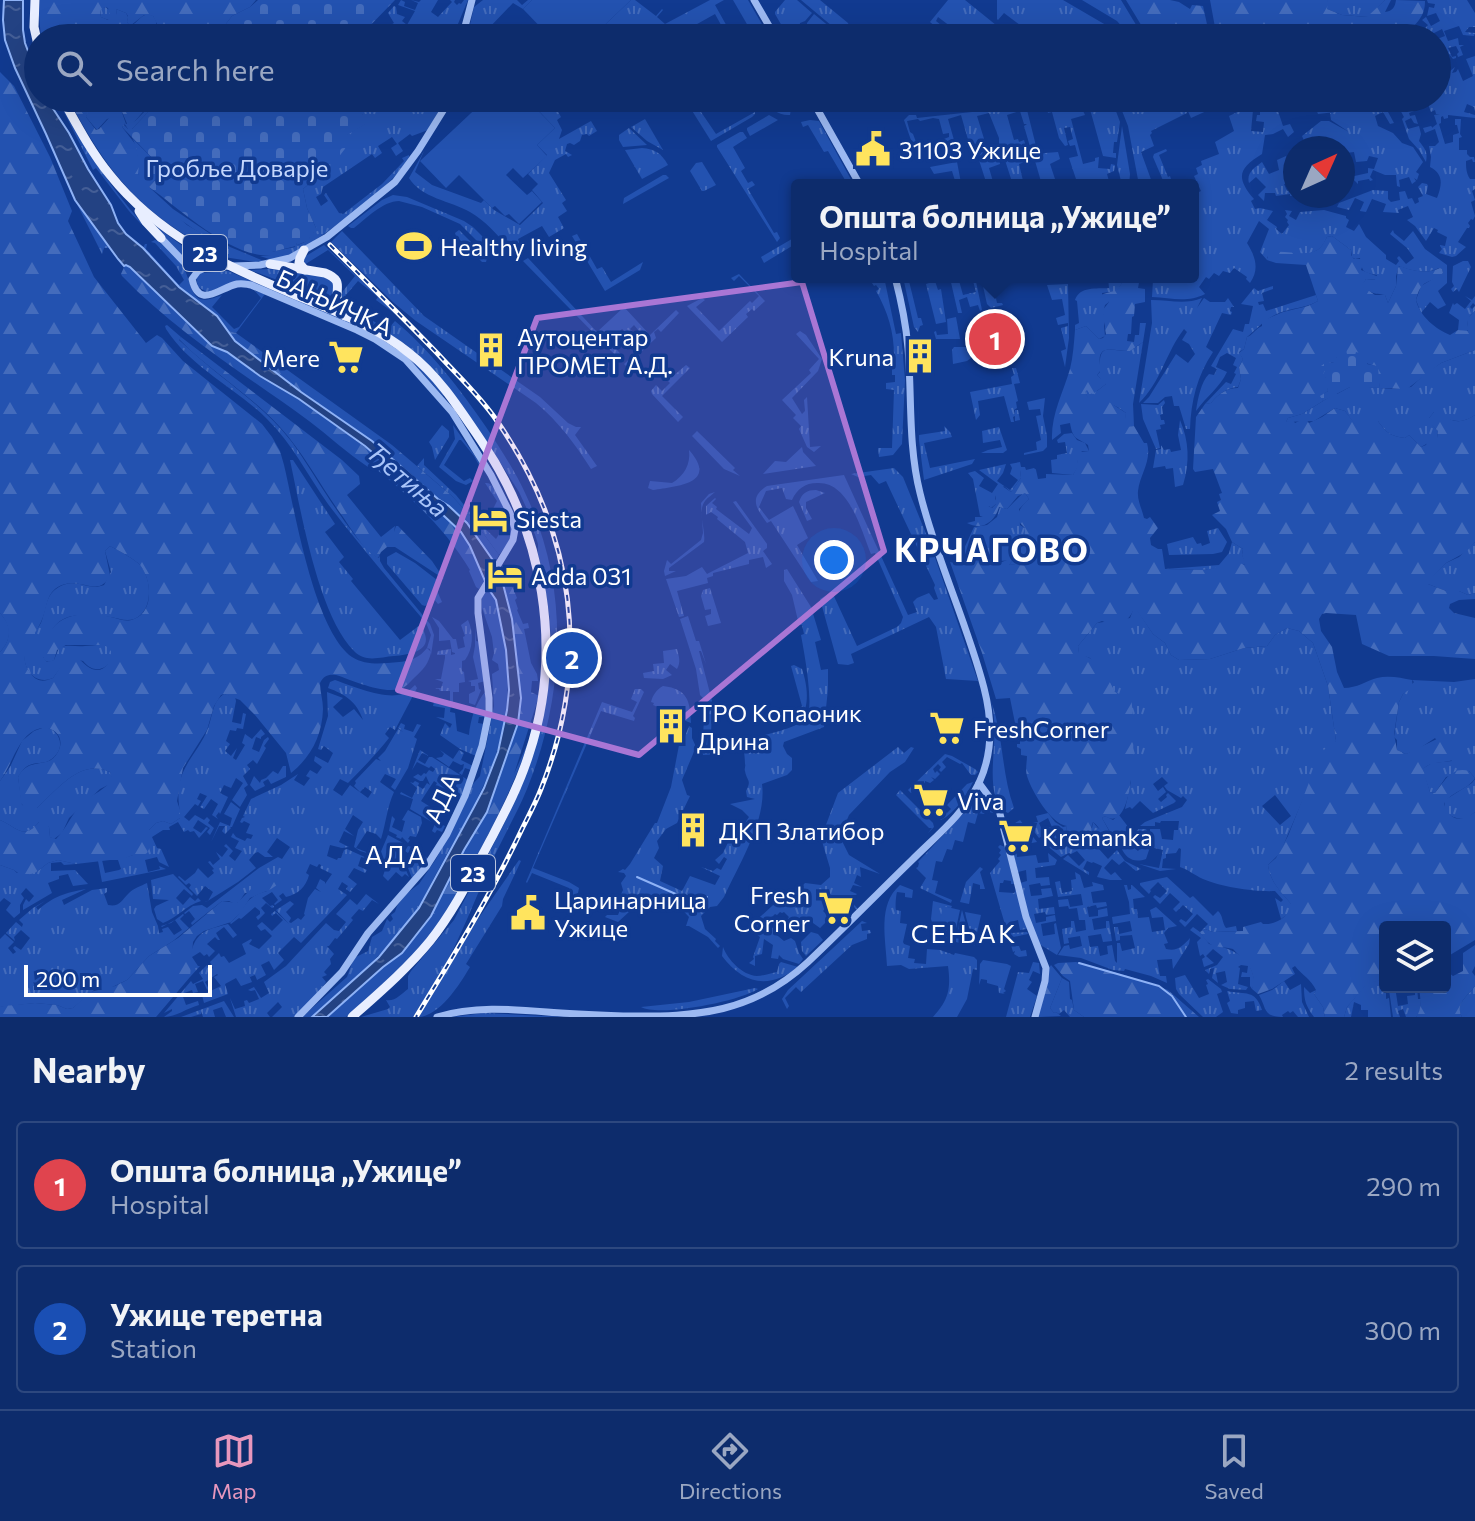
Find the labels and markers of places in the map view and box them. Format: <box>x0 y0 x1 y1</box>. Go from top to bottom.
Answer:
public building icon: 31103 Ужице <box>854 130 892 168</box>
place label: 31103 Ужице <box>899 135 1041 164</box>
sports icon: Healthy living <box>395 227 433 265</box>
place label: Healthy living <box>440 232 587 261</box>
pin: 1 <box>969 309 1021 369</box>
place label: Аутоцентар ПРОМЕТ А.Д. <box>517 322 673 379</box>
building icon: Аутоцентар ПРОМЕТ А.Д. <box>472 331 510 369</box>
building icon: Kruna <box>901 337 939 375</box>
supermarket icon: Mere <box>327 338 365 376</box>
place label: Kruna <box>829 342 894 371</box>
place label: Mere <box>263 343 320 372</box>
hotel icon: Siesta <box>471 499 509 537</box>
place label: Siesta <box>516 504 582 533</box>
hotel icon: Adda 031 <box>486 556 524 594</box>
place label: Adda 031 <box>531 561 631 590</box>
pin: 2 <box>546 628 598 688</box>
place label: ТРО Копаоник Дрина <box>697 698 862 755</box>
building icon: ТРО Копаоник Дрина <box>652 707 690 745</box>
supermarket icon: FreshCorner <box>928 709 966 747</box>
place label: FreshCorner <box>973 714 1110 743</box>
supermarket icon: Viva <box>912 781 950 819</box>
place label: Viva <box>957 786 1004 815</box>
building icon: ДКП Златибор <box>674 811 712 849</box>
place label: ДКП Златибор <box>719 816 884 845</box>
supermarket icon: Kremanka <box>997 817 1035 855</box>
place label: Kremanka <box>1042 822 1153 851</box>
place label: Fresh Corner <box>734 880 810 937</box>
place label: Царинарница Ужице <box>554 885 707 942</box>
supermarket icon: Fresh Corner <box>817 889 855 927</box>
public building icon: Царинарница Ужице <box>509 894 547 932</box>

